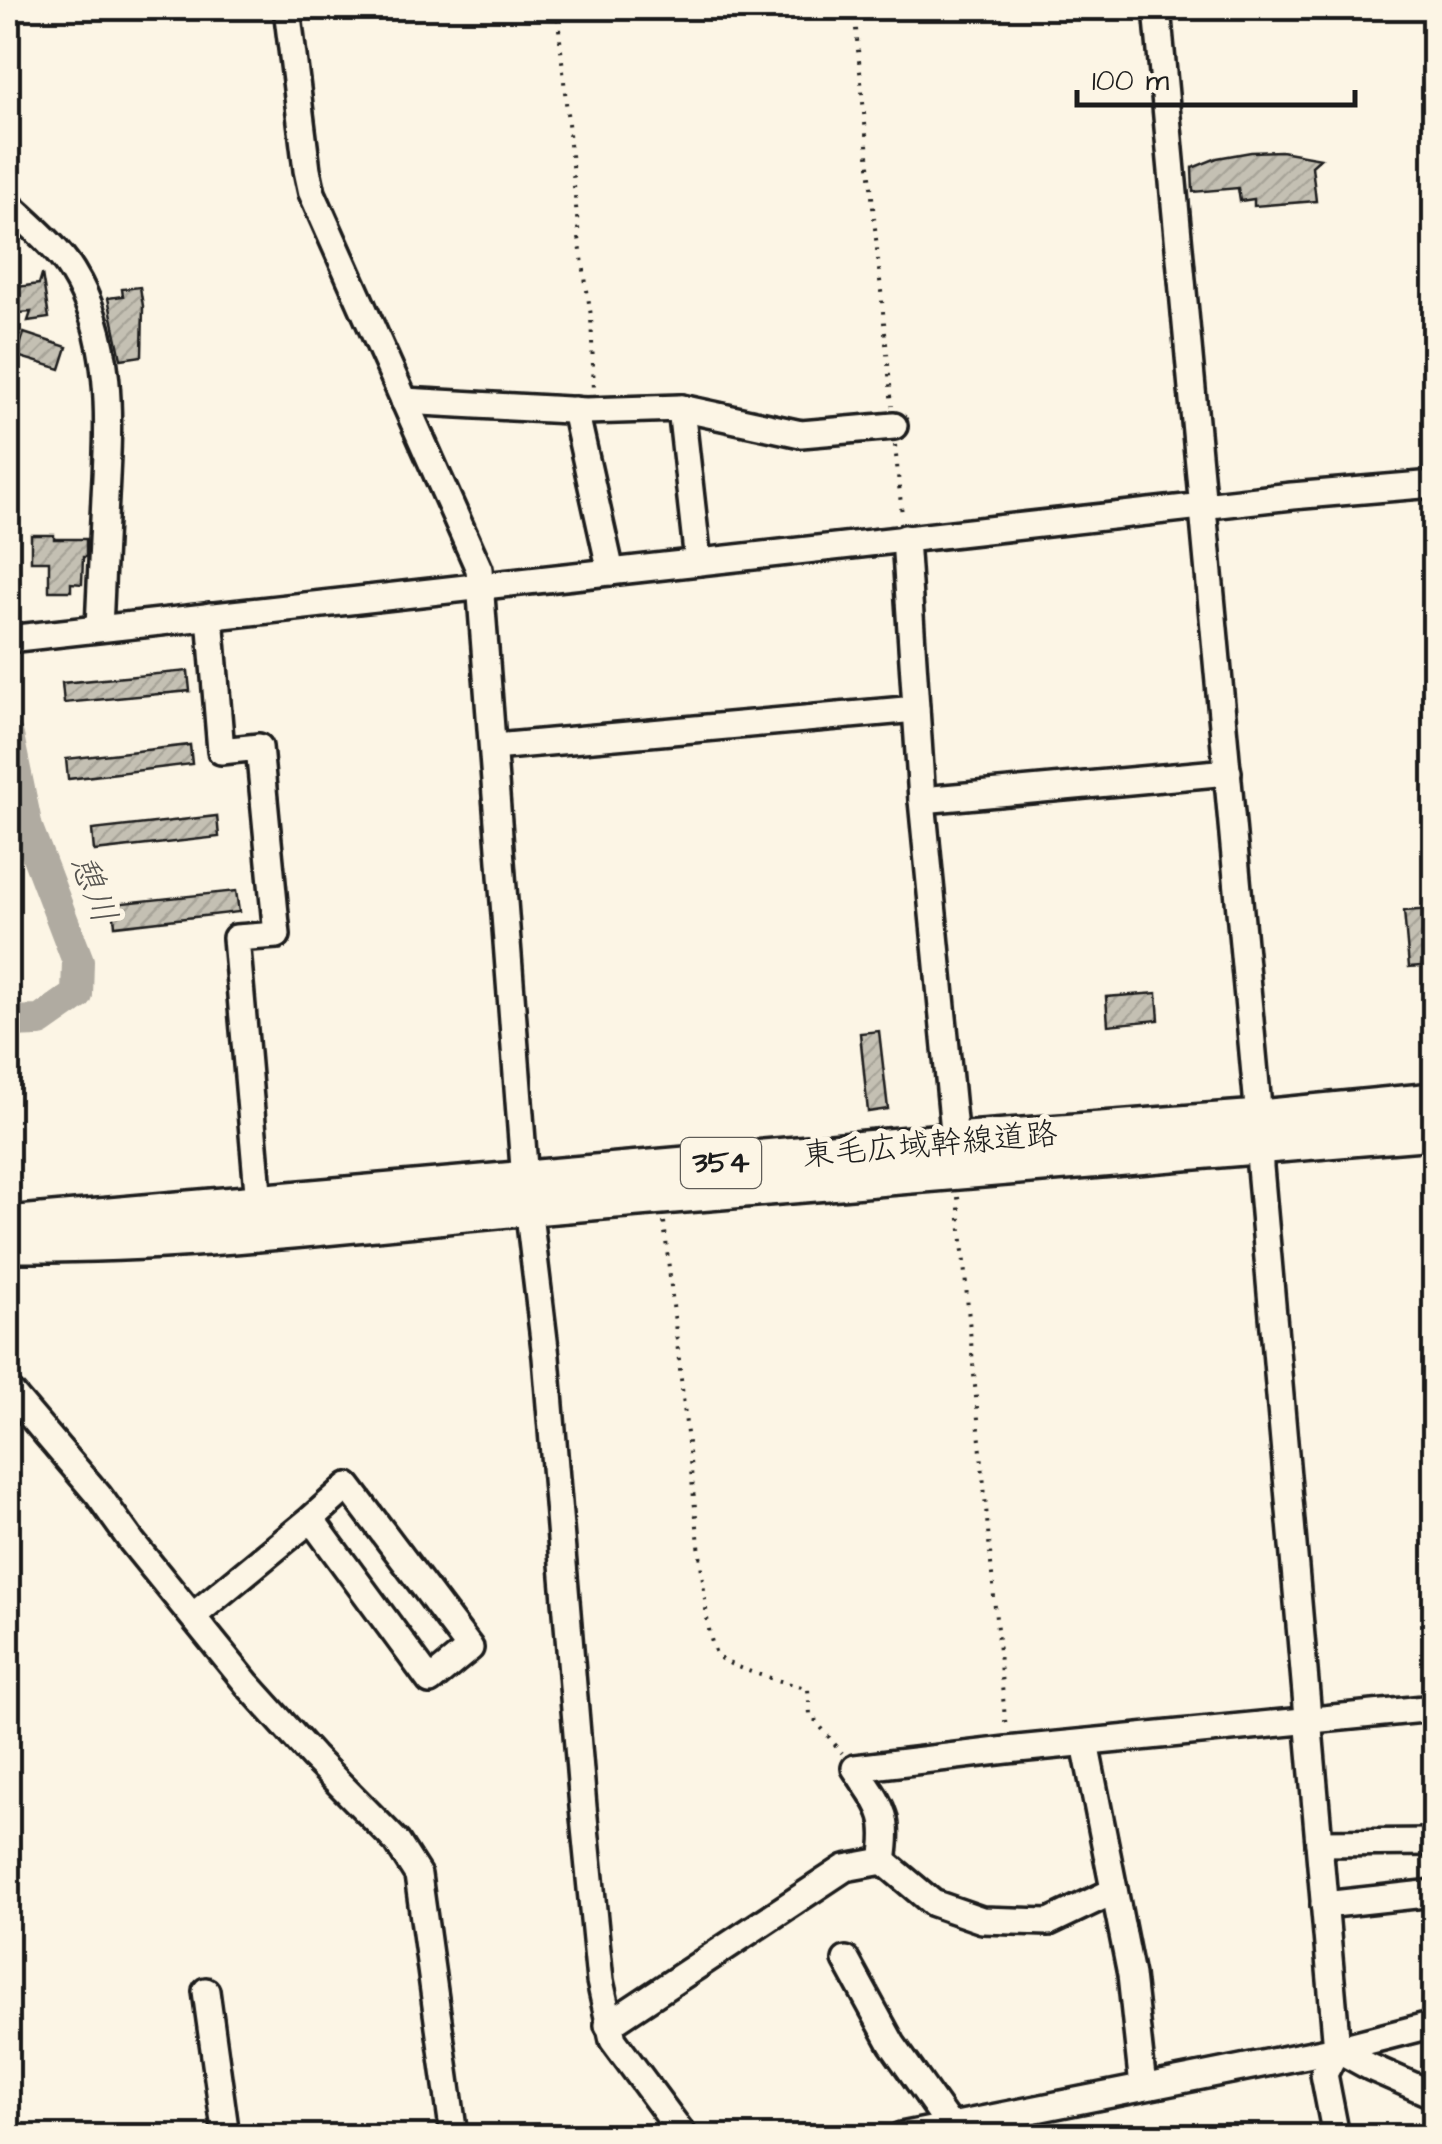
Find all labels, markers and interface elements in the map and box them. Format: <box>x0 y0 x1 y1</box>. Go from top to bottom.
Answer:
scale bar <box>1077 45 1354 107</box>
text: 100 m <box>1092 60 1170 102</box>
water label: 憩川 <box>58 848 128 930</box>
street label: 東毛広域幹線道路 <box>801 1111 1059 1179</box>
road number: 354 <box>681 1138 761 1188</box>

